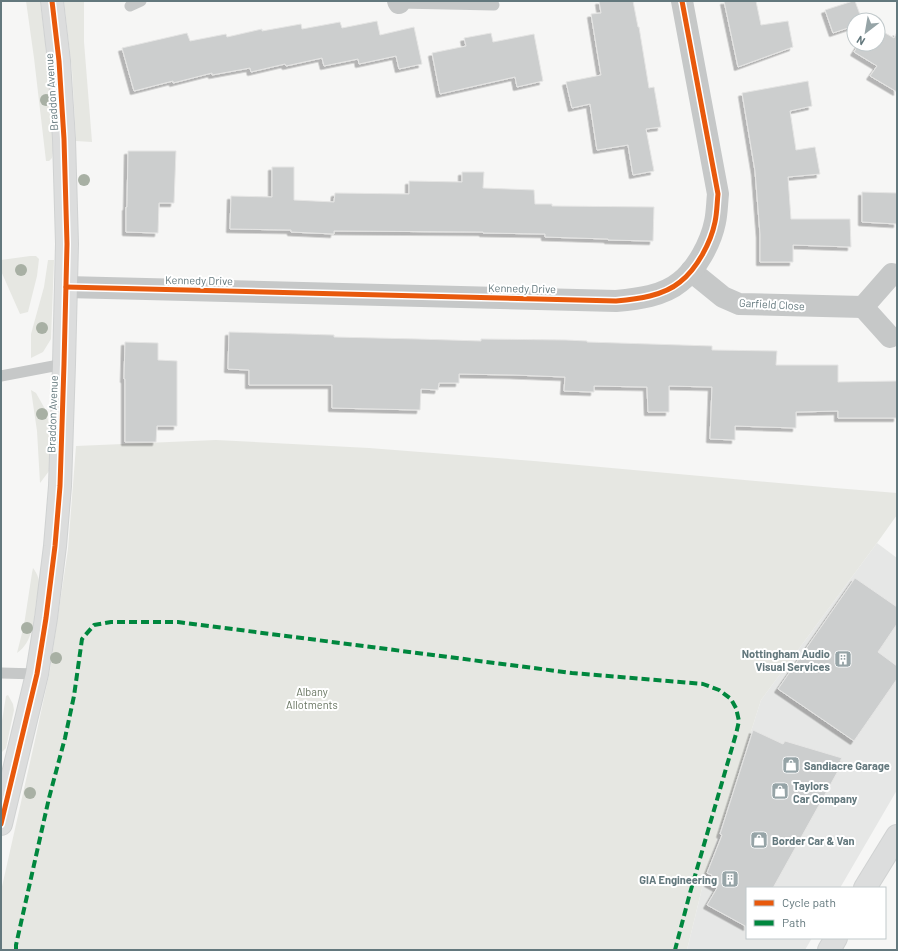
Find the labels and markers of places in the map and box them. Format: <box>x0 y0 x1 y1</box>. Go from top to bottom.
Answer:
place label: Nottingham Audio Visual Services <box>742 647 830 673</box>
building icon: Nottingham Audio Visual Services <box>833 649 853 669</box>
shop icon: Sandiacre Garage <box>781 755 801 775</box>
place label: Sandiacre Garage <box>804 759 890 772</box>
place label: Taylors Car Company <box>793 779 858 805</box>
shop icon: Taylors Car Company <box>770 781 790 801</box>
shop icon: Border Car & Van <box>749 830 769 850</box>
place label: Border Car & Van <box>772 834 855 847</box>
building icon: GIA Engineering <box>720 869 740 889</box>
place label: GIA Engineering <box>639 873 717 886</box>

